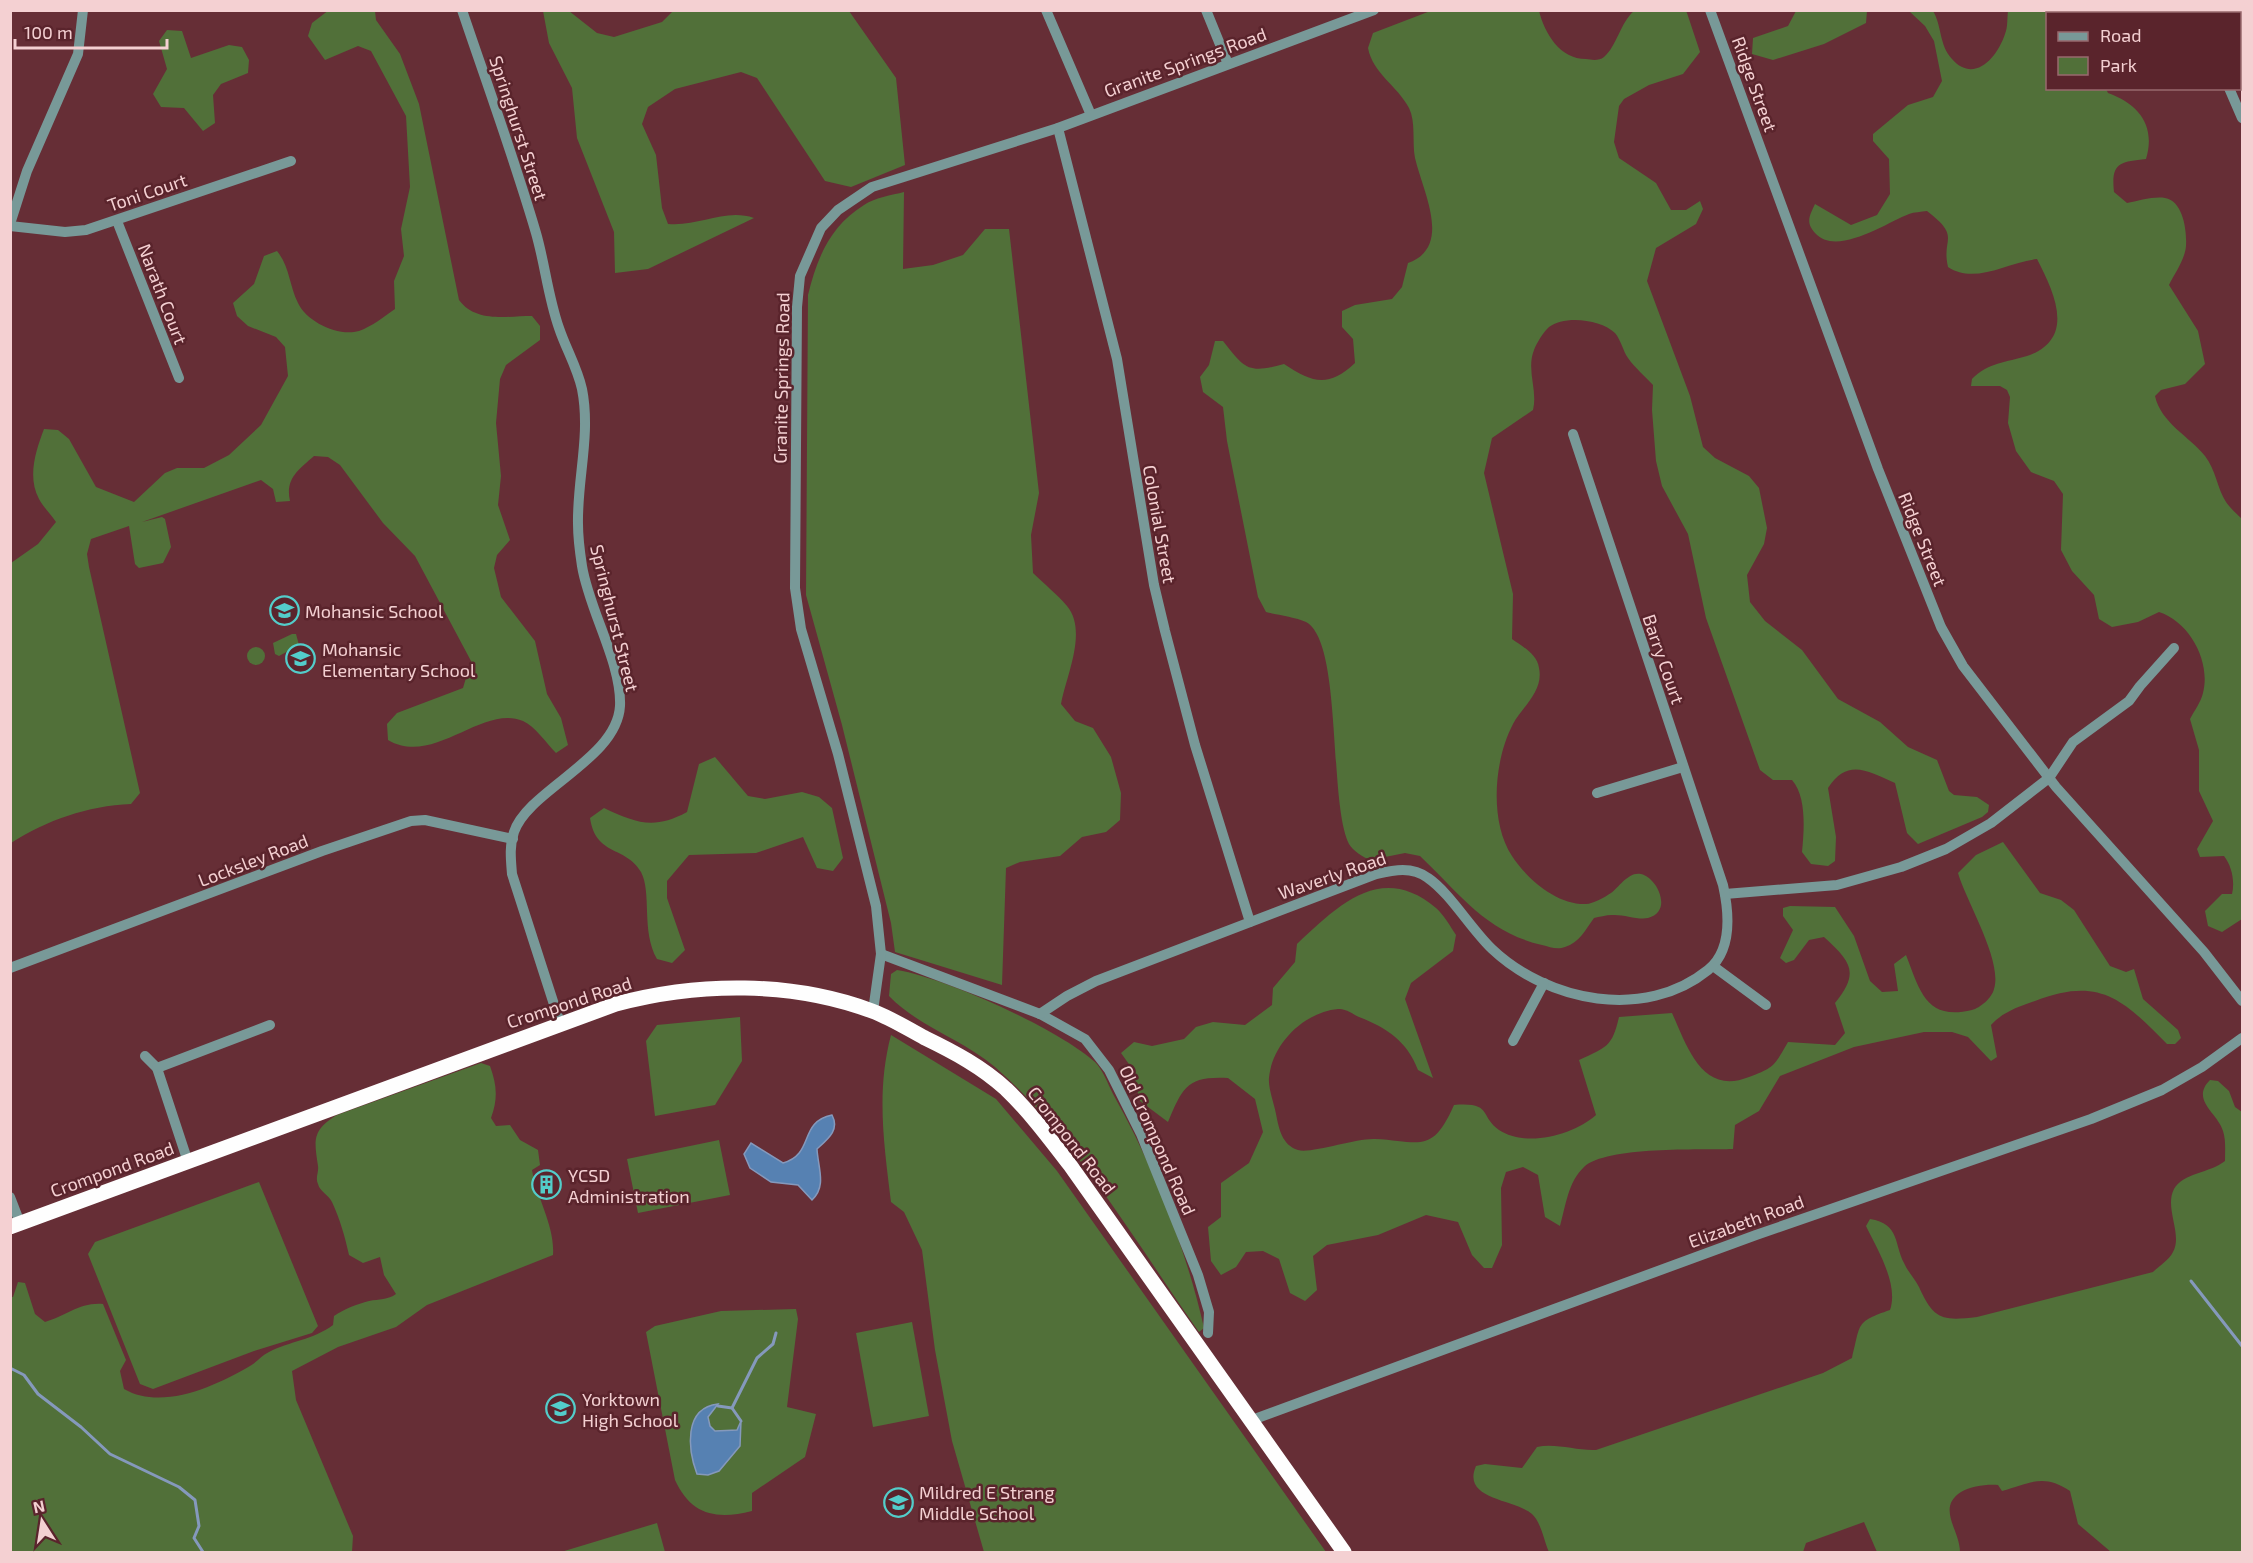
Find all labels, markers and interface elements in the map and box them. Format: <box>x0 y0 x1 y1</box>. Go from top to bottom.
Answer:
scale bar <box>15 12 166 50</box>
legend <box>2046 12 2241 90</box>
text: 100 m <box>24 21 73 43</box>
street label: Granite Springs Road <box>1101 22 1269 102</box>
text: Road <box>2100 24 2141 46</box>
street label: Ridge Street <box>1728 33 1782 135</box>
street label: Springhurst Street <box>485 53 553 203</box>
text: Park <box>2100 54 2137 76</box>
street label: Toni Court <box>104 168 190 216</box>
street label: Narath Court <box>134 241 192 347</box>
street label: Granite Springs Road <box>769 292 793 464</box>
street label: Colonial Street <box>1139 463 1181 585</box>
street label: Ridge Street <box>1894 489 1952 589</box>
street label: Springhurst Street <box>586 542 644 694</box>
school or university icon: Mohansic School <box>268 595 300 627</box>
place label: Mohansic School <box>305 600 444 622</box>
street label: Barry Court <box>1638 611 1690 707</box>
place label: Mohansic Elementary School <box>322 638 476 681</box>
school or university icon: Mohansic Elementary School <box>285 643 317 675</box>
street label: Locksley Road <box>195 829 311 891</box>
street label: Waverly Road <box>1275 846 1389 904</box>
street label: Crompond Road <box>504 971 634 1033</box>
street label: Old Crompond Road <box>1115 1062 1201 1218</box>
street label: Crompond Road <box>1023 1082 1121 1198</box>
street label: Crompond Road <box>47 1136 177 1202</box>
place label: YCSD Administration <box>568 1164 690 1207</box>
building icon: YCSD Administration <box>531 1169 563 1201</box>
street label: Elizabeth Road <box>1685 1190 1807 1252</box>
place label: Yorktown High School <box>582 1388 679 1431</box>
school or university icon: Yorktown High School <box>545 1393 577 1425</box>
place label: Mildred E Strang Middle School <box>919 1481 1054 1524</box>
school or university icon: Mildred E Strang Middle School <box>882 1486 914 1518</box>
north arrow <box>12 1491 72 1551</box>
text: N <box>31 1495 46 1516</box>

